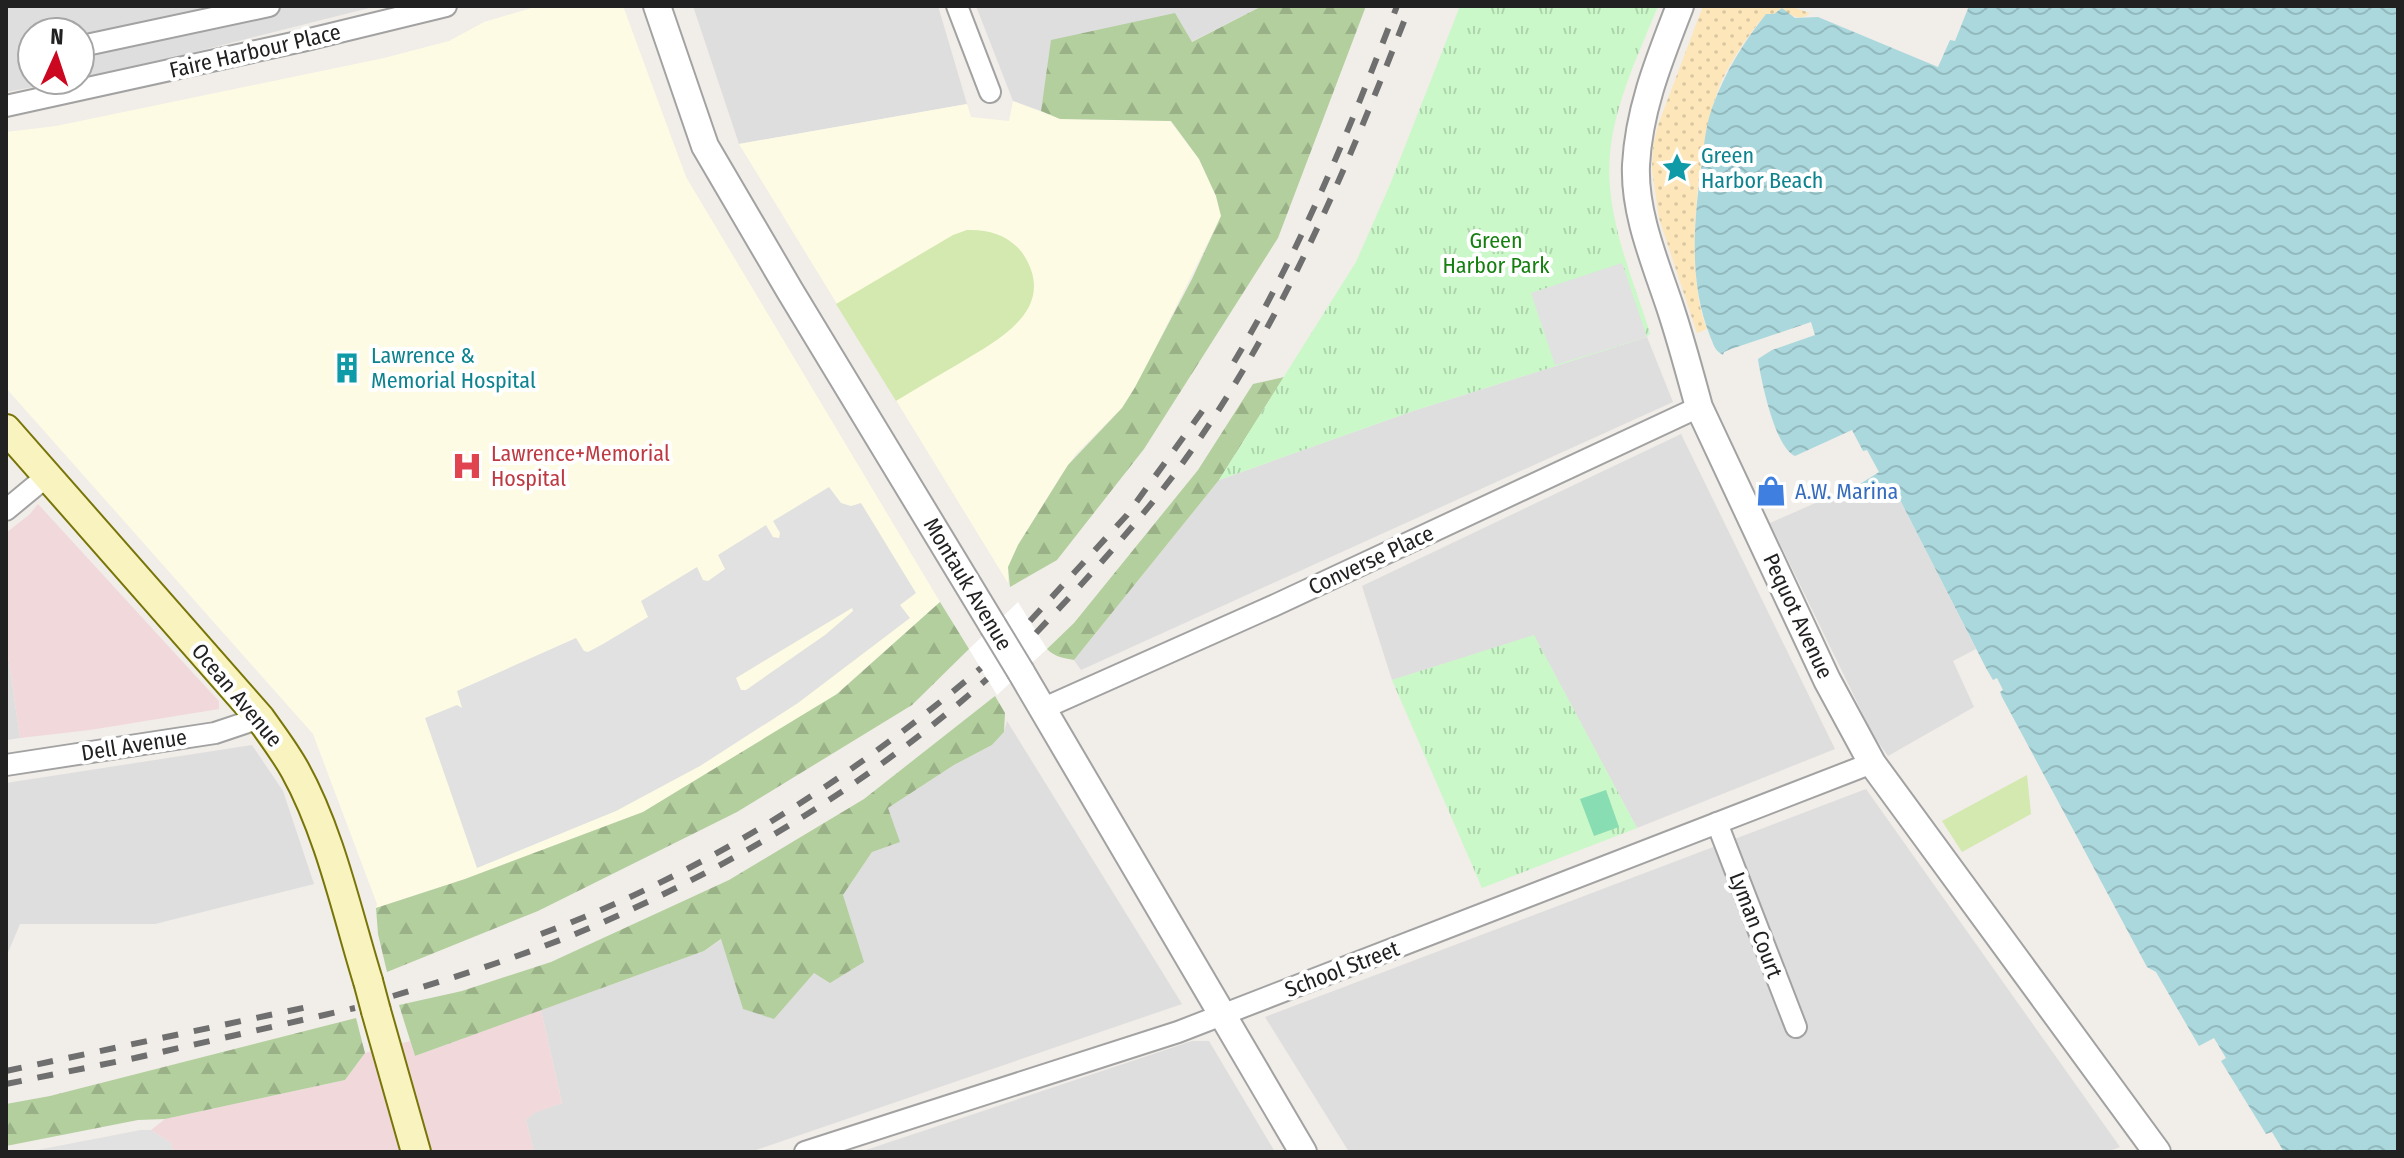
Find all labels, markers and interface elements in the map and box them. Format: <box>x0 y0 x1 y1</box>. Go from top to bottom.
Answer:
north arrow <box>16 16 96 96</box>
street label: Faire Harbour Place <box>167 18 343 84</box>
text: N <box>50 23 64 50</box>
place label: Green Harbor Beach <box>1701 142 1823 194</box>
place icon: Green Harbor Beach <box>1660 151 1694 185</box>
park label: Green Harbor Park <box>1443 227 1550 279</box>
place label: Lawrence & Memorial Hospital <box>371 342 536 394</box>
building icon: Lawrence & Memorial Hospital <box>330 351 364 385</box>
place label: Lawrence+Memorial Hospital <box>491 440 670 492</box>
hospital icon: Lawrence+Memorial Hospital <box>450 449 484 483</box>
shop icon: A.W. Marina <box>1754 474 1788 508</box>
place label: A.W. Marina <box>1795 478 1898 505</box>
street label: Montauk Avenue <box>918 513 1018 655</box>
street label: Converse Place <box>1304 519 1438 601</box>
street label: Pequot Avenue <box>1757 549 1839 683</box>
street label: Ocean Avenue <box>186 638 288 752</box>
street label: Dell Avenue <box>79 723 189 767</box>
street label: Lyman Court <box>1723 868 1789 983</box>
street label: School Street <box>1281 935 1404 1003</box>

